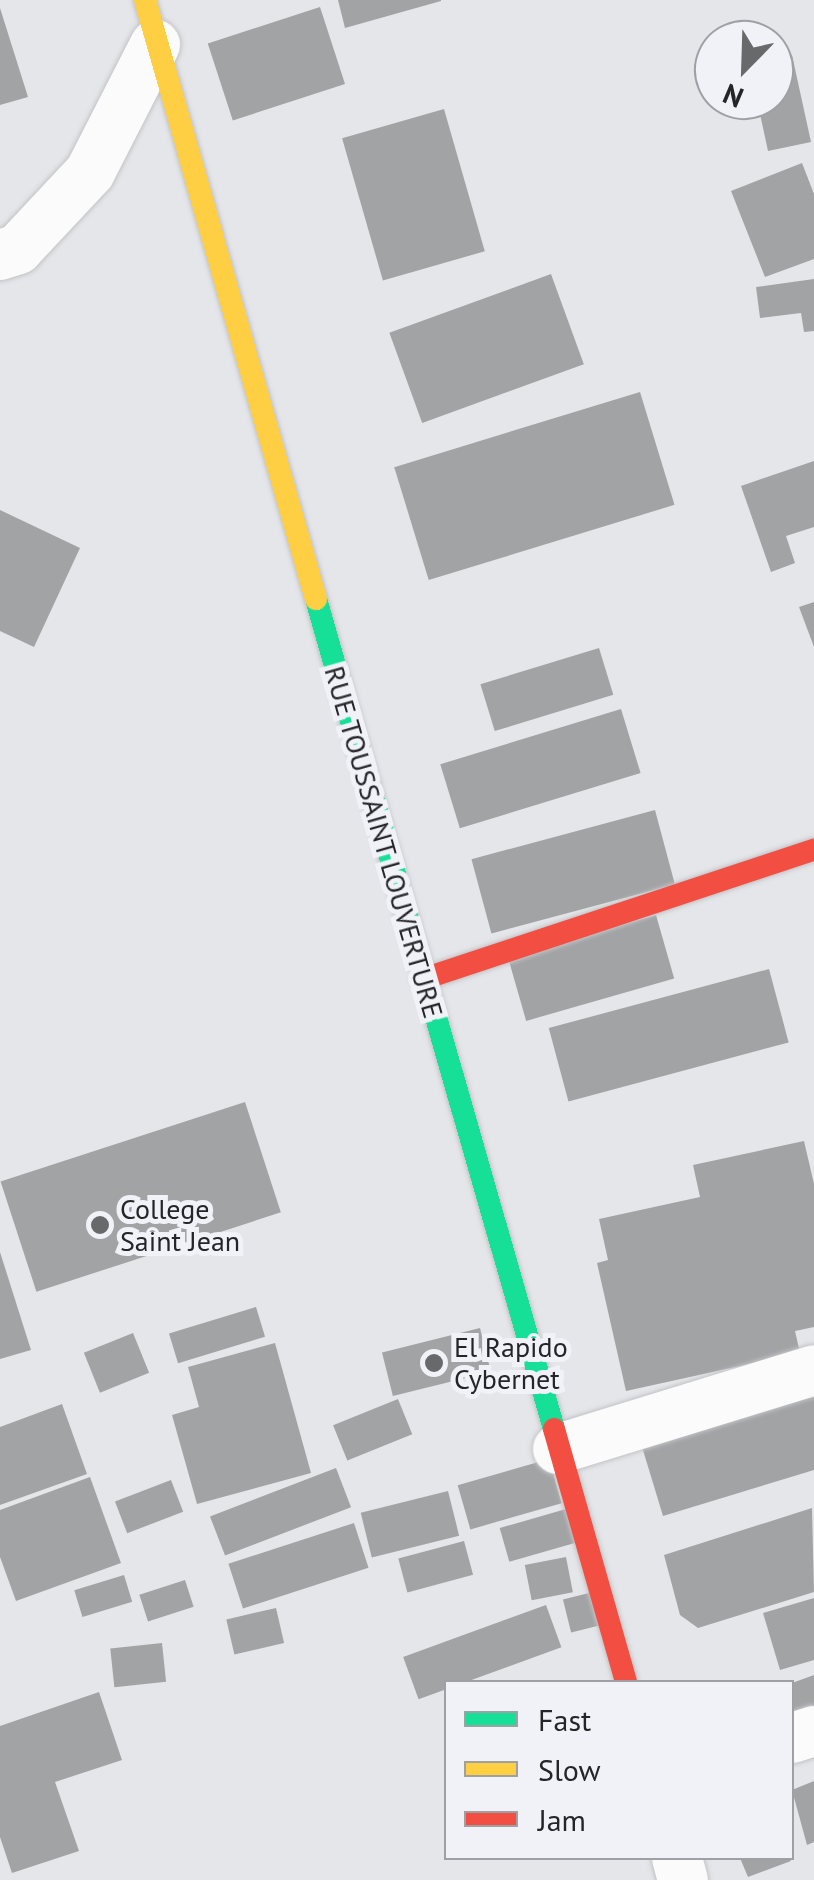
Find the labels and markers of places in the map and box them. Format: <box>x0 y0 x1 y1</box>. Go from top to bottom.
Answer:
place label: College Saint Jean <box>120 1192 240 1258</box>
marker: College Saint Jean <box>89 1214 111 1236</box>
place label: El Rapido Cybernet <box>454 1330 568 1396</box>
marker: El Rapido Cybernet <box>423 1352 445 1374</box>

